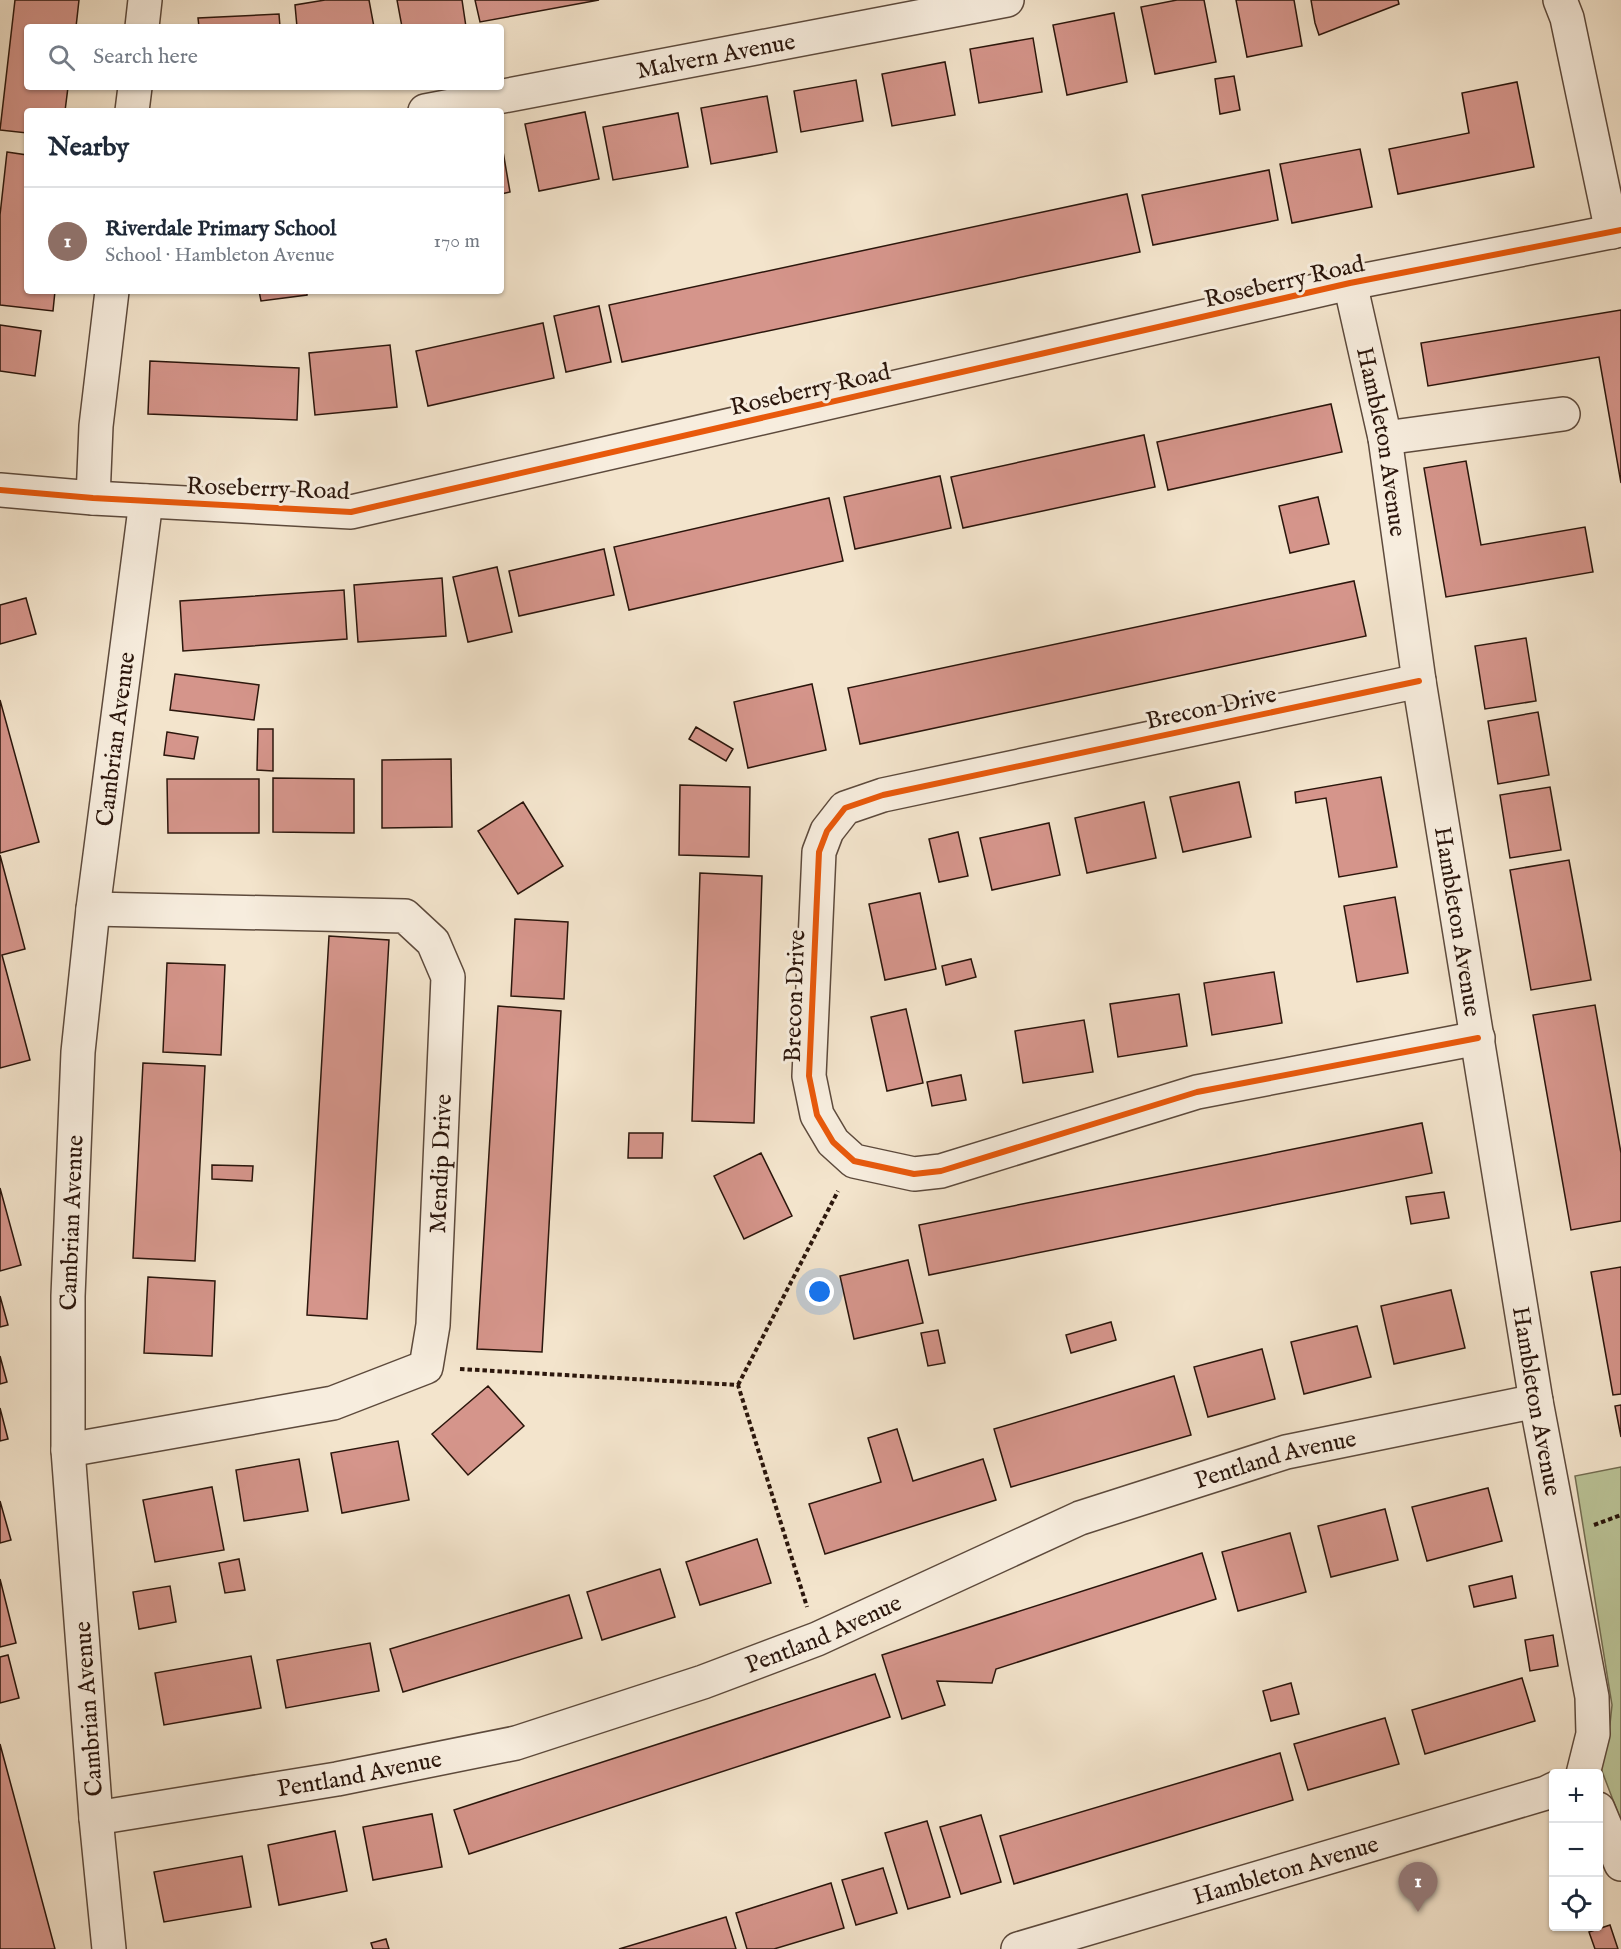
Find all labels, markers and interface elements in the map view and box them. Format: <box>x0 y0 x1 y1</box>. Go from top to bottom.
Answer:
search box <box>24 24 504 90</box>
street label: Malvern Avenue <box>634 27 798 87</box>
icon: search <box>45 41 78 74</box>
text: Search here <box>93 43 198 71</box>
text: Nearby <box>48 131 129 164</box>
text: Riverdale Primary School <box>105 215 336 243</box>
text: 1 <box>64 229 71 254</box>
text: 170 m <box>434 229 480 254</box>
text: School · Hambleton Avenue <box>105 243 335 268</box>
street label: Roseberry Road <box>1201 249 1368 316</box>
street label: Hambleton Avenue <box>1348 344 1413 539</box>
street label: Roseberry Road <box>727 357 894 424</box>
street label: Roseberry Road <box>186 471 350 508</box>
street label: Cambrian Avenue <box>90 650 143 828</box>
street label: Brecon Drive <box>1143 680 1279 737</box>
street label: Hambleton Avenue <box>1426 825 1487 1019</box>
street label: Brecon Drive <box>778 929 813 1063</box>
street label: Mendip Drive <box>423 1093 460 1234</box>
street label: Cambrian Avenue <box>54 1134 92 1311</box>
your location <box>805 1277 834 1306</box>
street label: Hambleton Avenue <box>1504 1304 1568 1499</box>
street label: Pentland Avenue <box>1191 1424 1359 1497</box>
street label: Pentland Avenue <box>741 1588 907 1682</box>
street label: Cambrian Avenue <box>68 1620 111 1798</box>
street label: Pentland Avenue <box>275 1744 444 1805</box>
map controls <box>1549 1769 1603 1931</box>
button: + <box>1549 1769 1603 1823</box>
button: − <box>1549 1823 1603 1877</box>
street label: Hambleton Avenue <box>1189 1829 1383 1913</box>
pin: 1 <box>1398 1862 1438 1912</box>
button: locate <box>1549 1877 1603 1931</box>

